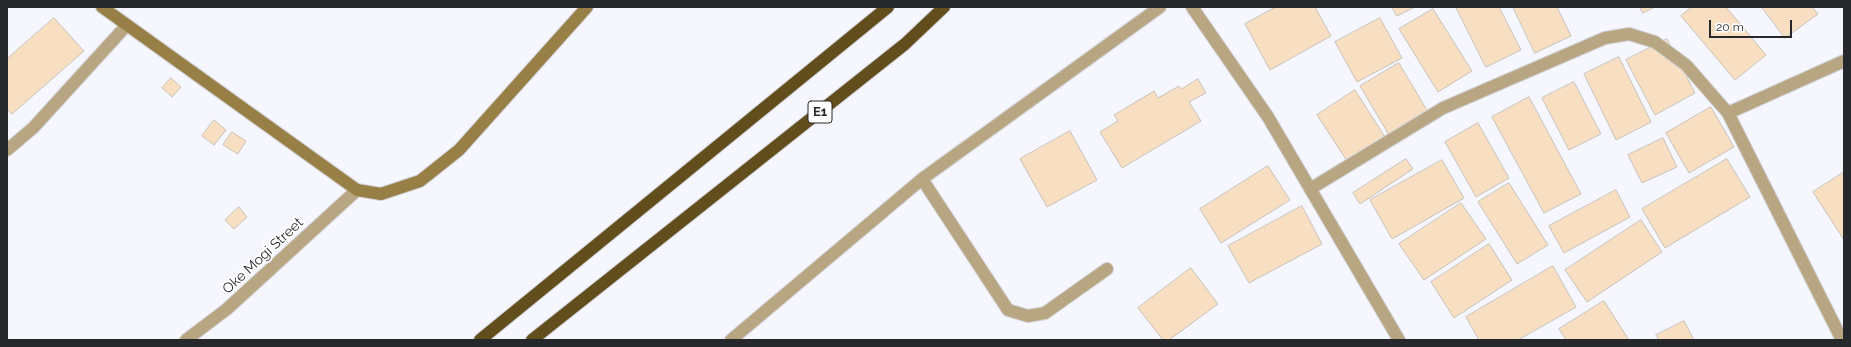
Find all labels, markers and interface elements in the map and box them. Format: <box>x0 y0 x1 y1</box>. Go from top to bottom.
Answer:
scale bar <box>1711 12 1794 38</box>
text: 20 m <box>1716 20 1744 34</box>
road number: E1 <box>808 101 832 123</box>
street label: Oke Mogi Street <box>219 214 307 298</box>

